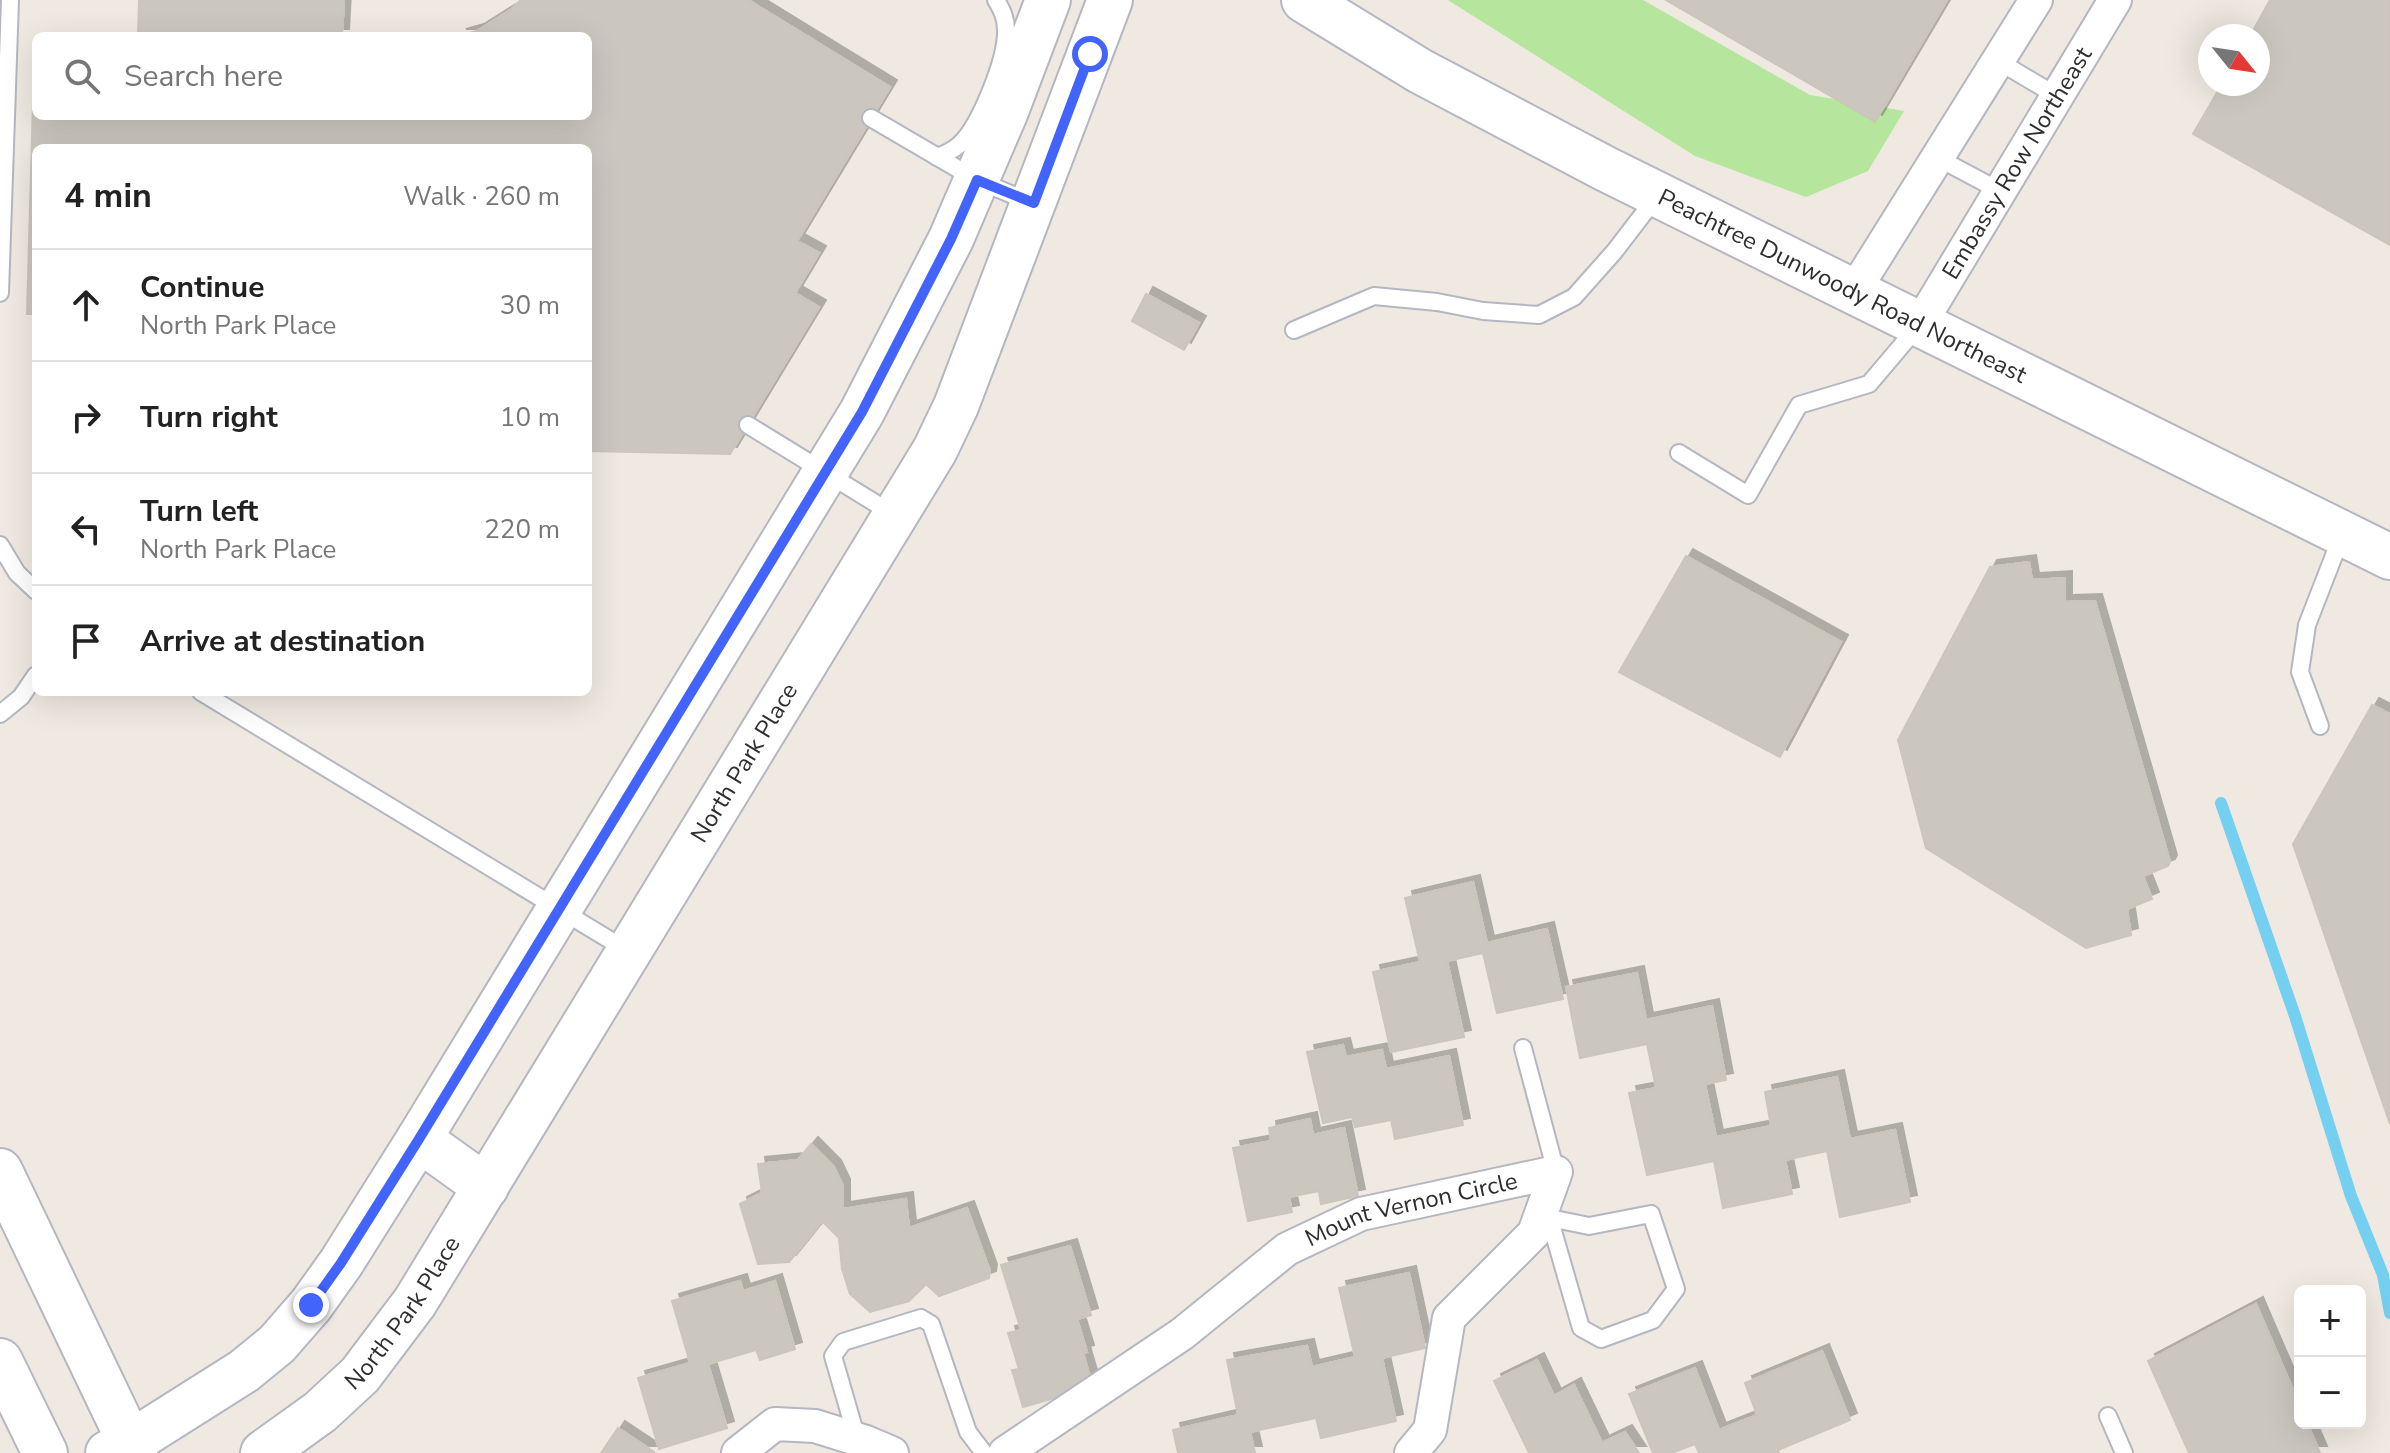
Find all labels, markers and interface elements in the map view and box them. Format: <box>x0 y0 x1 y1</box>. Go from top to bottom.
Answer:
north arrow <box>2198 24 2270 96</box>
search box <box>32 32 592 120</box>
route start <box>1072 36 1108 72</box>
street label: Embassy Row Northeast <box>1935 40 2099 285</box>
icon: search <box>60 54 104 98</box>
text: Search here <box>124 56 283 97</box>
text: 4 min <box>64 173 152 219</box>
text: Walk · 260 m <box>403 179 560 214</box>
street label: Peachtree Dunwoody Road Northeast <box>1653 181 2033 391</box>
text: Continue <box>140 267 265 308</box>
icon: ahead <box>64 283 108 327</box>
text: 30 m <box>500 288 560 323</box>
text: North Park Place <box>140 308 336 343</box>
icon: right <box>64 395 108 439</box>
text: Turn right <box>140 397 278 438</box>
text: 10 m <box>500 400 560 435</box>
text: Turn left <box>140 491 258 532</box>
icon: left <box>64 507 108 551</box>
text: 220 m <box>484 512 560 547</box>
text: North Park Place <box>140 532 336 567</box>
icon: arrive <box>64 619 108 663</box>
text: Arrive at destination <box>140 621 425 662</box>
street label: North Park Place <box>683 677 805 848</box>
street label: Mount Vernon Circle <box>1300 1165 1521 1254</box>
street label: North Park Place <box>338 1230 468 1397</box>
map controls <box>2294 1285 2366 1429</box>
button: + <box>2294 1285 2366 1357</box>
route end <box>293 1287 329 1323</box>
button: − <box>2294 1357 2366 1429</box>

